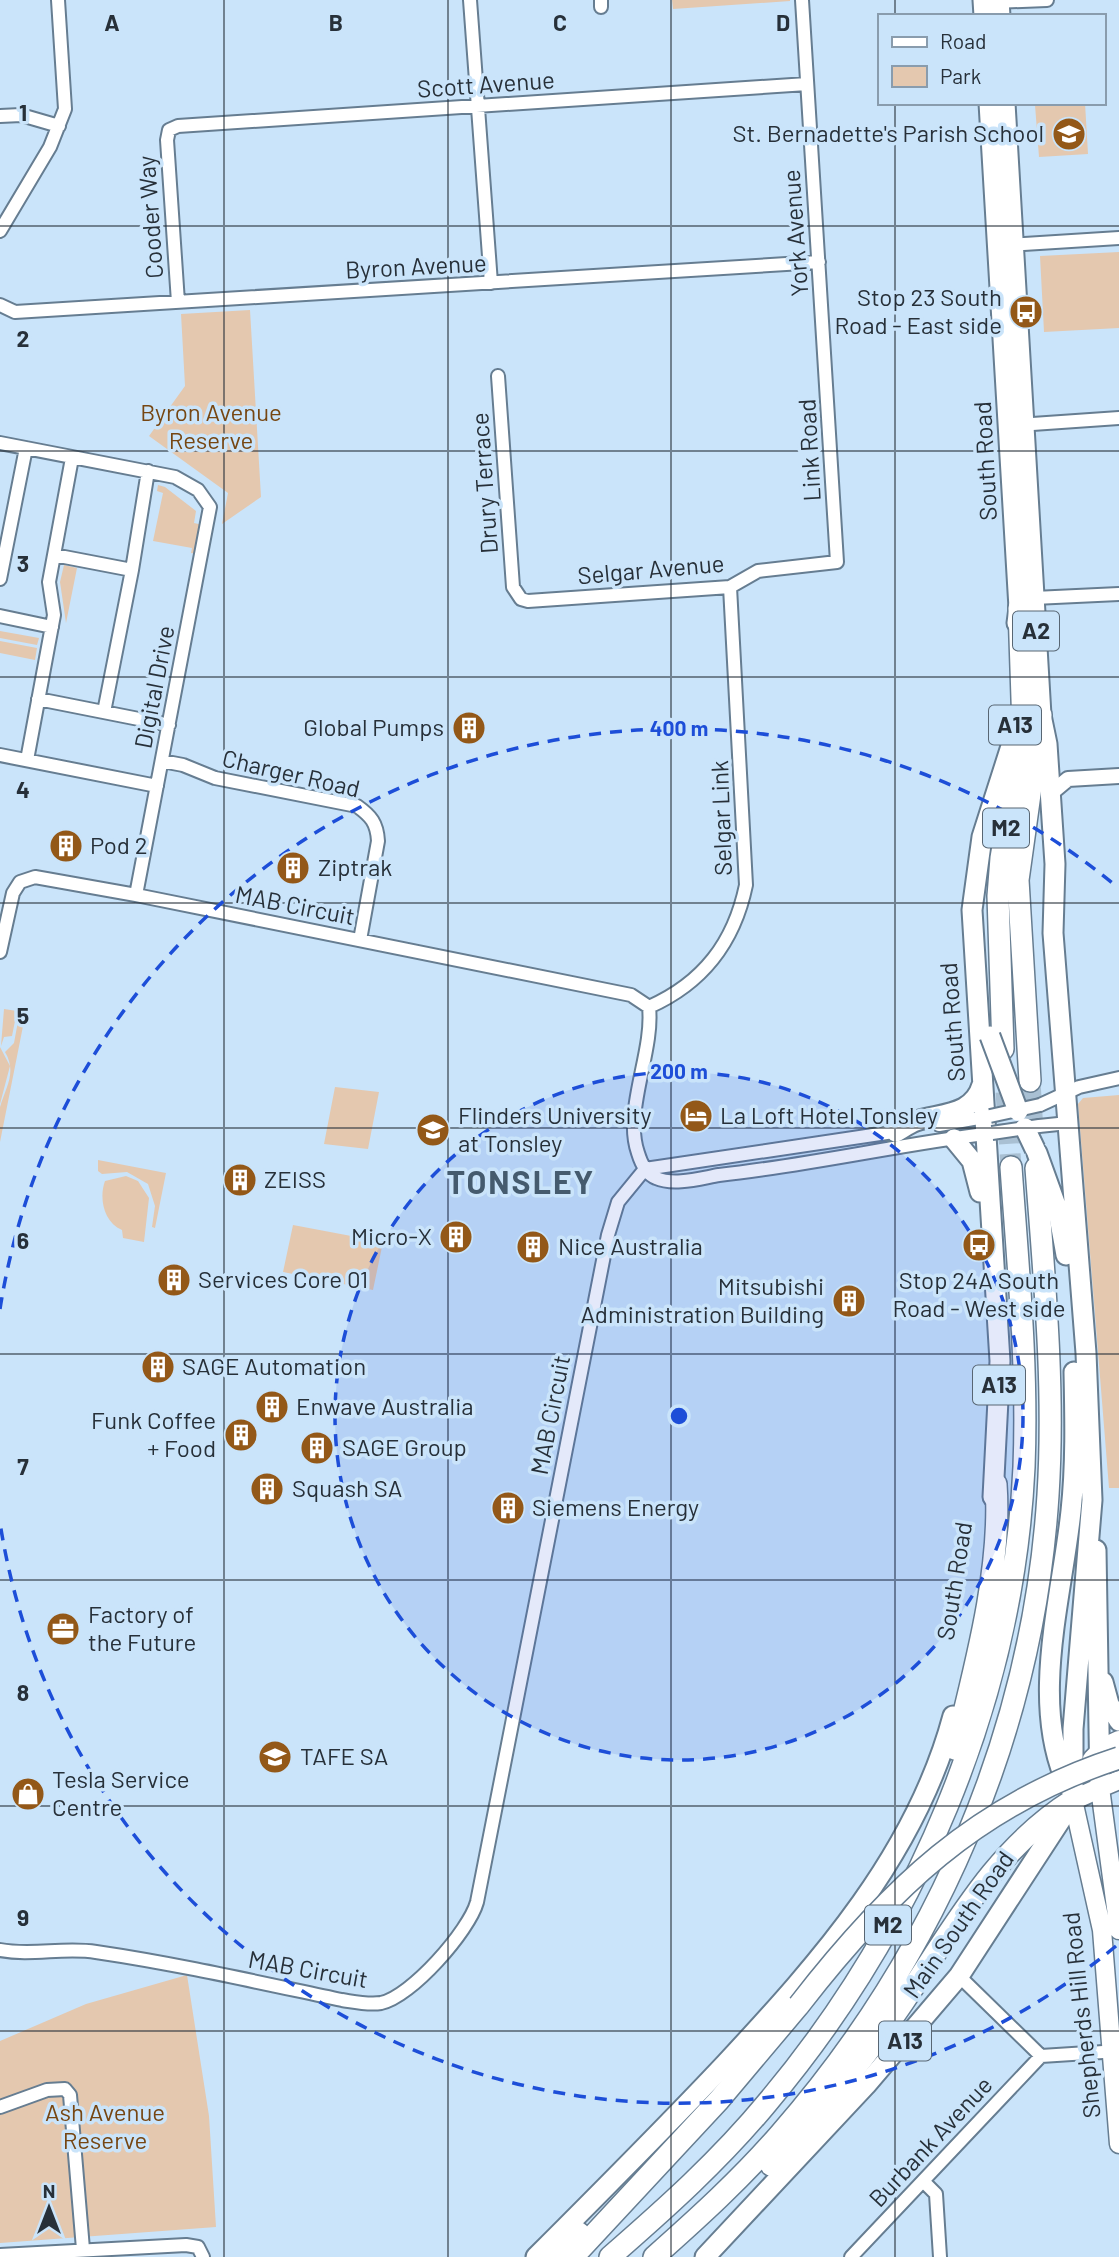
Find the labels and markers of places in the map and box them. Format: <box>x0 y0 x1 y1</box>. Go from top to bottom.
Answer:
school or university icon: St. Bernadette's Parish School <box>1050 115 1088 153</box>
place label: St. Bernadette's Parish School <box>732 118 1044 147</box>
place label: Stop 23 South Road - East side <box>834 282 1002 339</box>
bus stop icon: Stop 23 South Road - East side <box>1007 293 1045 331</box>
building icon: Global Pumps <box>450 709 488 747</box>
place label: Global Pumps <box>303 712 444 741</box>
building icon: Pod 2 <box>47 827 85 865</box>
place label: Pod 2 <box>90 830 148 859</box>
building icon: Ziptrak <box>274 849 312 887</box>
place label: Ziptrak <box>318 852 392 881</box>
hotel icon: La Loft Hotel Tonsley <box>677 1097 715 1135</box>
place label: Flinders University at Tonsley <box>458 1100 651 1157</box>
place label: La Loft Hotel Tonsley <box>720 1100 938 1129</box>
school or university icon: Flinders University at Tonsley <box>414 1111 452 1149</box>
building icon: ZEISS <box>221 1161 259 1199</box>
place label: ZEISS <box>264 1164 326 1193</box>
building icon: Micro-X <box>437 1218 475 1256</box>
place label: Micro-X <box>351 1221 432 1250</box>
bus stop icon: Stop 24A South Road - West side <box>960 1226 998 1264</box>
building icon: Nice Australia <box>514 1228 552 1266</box>
place label: Nice Australia <box>558 1231 703 1260</box>
building icon: Services Core 01 <box>155 1261 193 1299</box>
place label: Services Core 01 <box>198 1264 368 1293</box>
place label: Stop 24A South Road - West side <box>892 1265 1066 1322</box>
place label: Mitsubishi Administration Building <box>581 1271 824 1328</box>
building icon: Mitsubishi Administration Building <box>830 1282 868 1320</box>
building icon: SAGE Automation <box>139 1348 177 1386</box>
place label: SAGE Automation <box>182 1351 366 1380</box>
building icon: Enwave Australia <box>253 1388 291 1426</box>
place label: Enwave Australia <box>296 1391 474 1420</box>
centre of rings <box>667 1404 691 1428</box>
place label: Funk Coffee + Food <box>91 1405 216 1462</box>
building icon: Funk Coffee + Food <box>222 1416 260 1454</box>
building icon: SAGE Group <box>298 1429 336 1467</box>
place label: SAGE Group <box>342 1432 467 1461</box>
building icon: Squash SA <box>248 1470 286 1508</box>
place label: Squash SA <box>292 1473 402 1502</box>
building icon: Siemens Energy <box>489 1489 527 1527</box>
place label: Siemens Energy <box>532 1492 699 1521</box>
place label: Factory of the Future <box>88 1599 196 1656</box>
office icon: Factory of the Future <box>44 1610 82 1648</box>
school or university icon: TAFE SA <box>256 1738 294 1776</box>
place label: TAFE SA <box>300 1741 388 1770</box>
place label: Tesla Service Centre <box>52 1764 190 1821</box>
shop icon: Tesla Service Centre <box>9 1775 47 1813</box>

